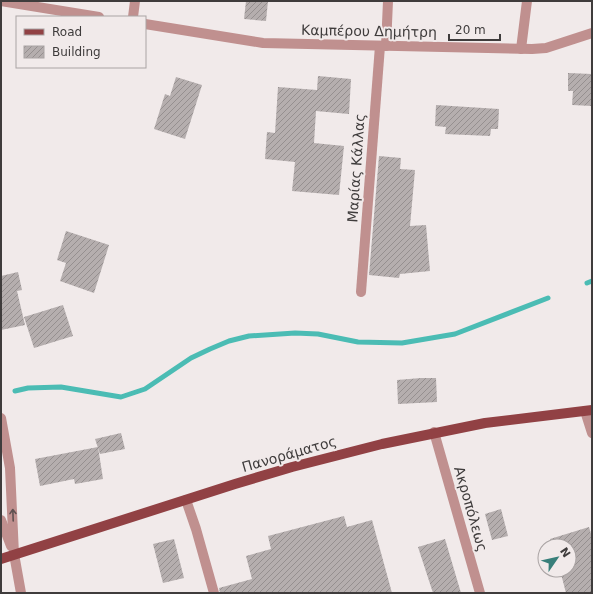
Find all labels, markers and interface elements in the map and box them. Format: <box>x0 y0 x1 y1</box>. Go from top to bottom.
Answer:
legend <box>16 16 146 68</box>
scale bar <box>449 16 500 42</box>
street label: Καμπέρου Δημήτρη <box>301 22 437 40</box>
text: 20 m <box>455 23 486 37</box>
text: Road <box>52 25 82 39</box>
text: Building <box>52 45 101 59</box>
street label: Μαρίας Κάλλας <box>344 113 368 223</box>
street label: Πανοράματος <box>240 433 338 475</box>
street label: Ακροπόλεως <box>451 464 491 554</box>
one-way arrow <box>9 509 17 522</box>
north arrow <box>537 538 577 578</box>
text: N <box>557 545 573 560</box>

